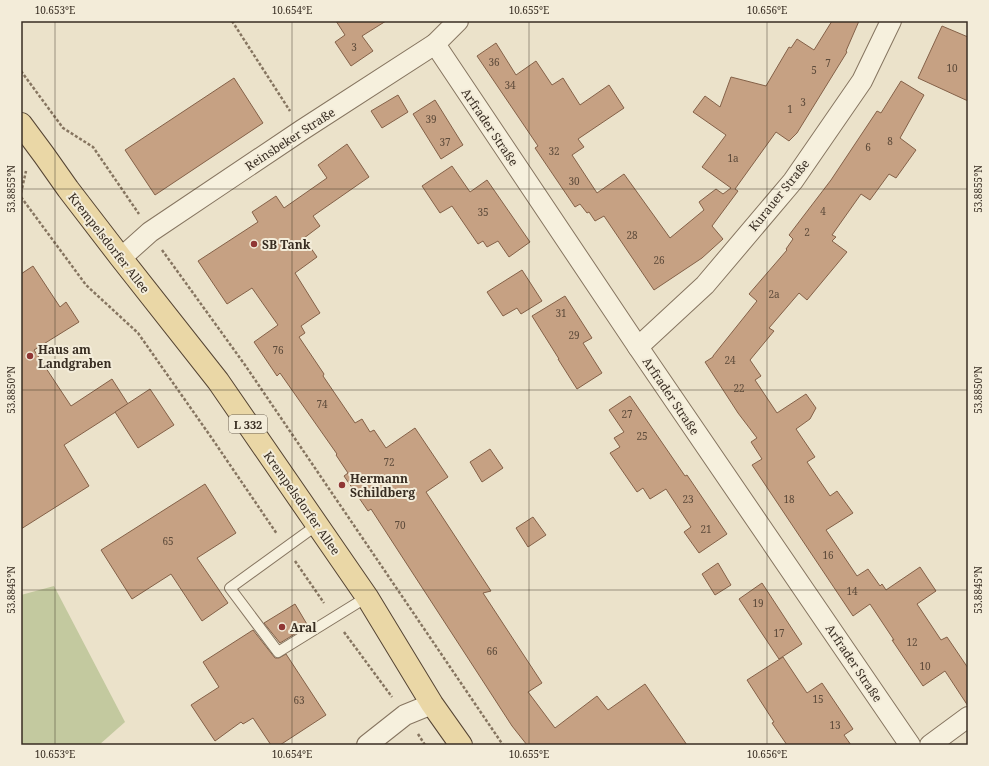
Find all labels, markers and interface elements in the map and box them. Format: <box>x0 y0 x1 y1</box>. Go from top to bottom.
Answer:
text: 10.653°E <box>35 3 75 17</box>
text: 10.654°E <box>272 3 312 17</box>
text: 10.655°E <box>509 3 549 17</box>
text: 10.656°E <box>747 3 787 17</box>
house number: 3 <box>351 40 357 54</box>
house number: 36 <box>488 55 500 69</box>
house number: 7 <box>825 56 831 70</box>
house number: 10 <box>946 61 958 75</box>
house number: 5 <box>811 63 817 77</box>
house number: 34 <box>504 78 516 92</box>
street label: Arfrader Straße <box>458 85 522 169</box>
house number: 3 <box>800 95 806 109</box>
house number: 1 <box>787 102 793 116</box>
street label: Reinsbeker Straße <box>242 104 338 174</box>
house number: 39 <box>425 112 437 126</box>
house number: 8 <box>887 134 893 148</box>
house number: 37 <box>439 135 451 149</box>
house number: 6 <box>865 140 871 154</box>
house number: 32 <box>548 144 560 158</box>
house number: 1a <box>727 151 739 165</box>
street label: Kurauer Straße <box>745 156 813 234</box>
text: 53.8855°N <box>4 165 18 213</box>
text: 53.8855°N <box>971 165 985 213</box>
house number: 30 <box>568 174 580 188</box>
street label: Krempelsdorfer Allee <box>64 189 154 297</box>
house number: 4 <box>820 204 826 218</box>
house number: 35 <box>477 205 489 219</box>
house number: 2 <box>804 225 810 239</box>
house number: 28 <box>626 228 638 242</box>
place label: SB Tank <box>262 236 311 253</box>
marker: SB Tank <box>249 239 259 249</box>
house number: 26 <box>653 253 665 267</box>
house number: 2a <box>768 287 780 301</box>
house number: 31 <box>555 306 567 320</box>
house number: 29 <box>568 328 580 342</box>
place label: Haus am Landgraben <box>38 341 111 372</box>
house number: 76 <box>272 343 284 357</box>
marker: Haus am Landgraben <box>25 351 35 361</box>
house number: 24 <box>724 353 736 367</box>
street label: Arfrader Straße <box>639 354 703 438</box>
text: 53.8850°N <box>4 366 18 414</box>
text: 53.8850°N <box>971 366 985 414</box>
house number: 22 <box>733 381 745 395</box>
house number: 74 <box>316 397 328 411</box>
house number: 27 <box>621 407 633 421</box>
road number: L 332 <box>229 415 267 433</box>
house number: 25 <box>636 429 648 443</box>
street label: Krempelsdorfer Allee <box>260 448 344 558</box>
house number: 72 <box>383 455 395 469</box>
place label: Hermann Schildberg <box>350 470 415 501</box>
marker: Hermann Schildberg <box>337 480 347 490</box>
house number: 23 <box>682 492 694 506</box>
house number: 18 <box>783 492 795 506</box>
house number: 70 <box>394 518 406 532</box>
house number: 21 <box>700 522 712 536</box>
house number: 65 <box>162 534 174 548</box>
house number: 16 <box>822 548 834 562</box>
text: 53.8845°N <box>4 566 18 614</box>
text: 53.8845°N <box>971 566 985 614</box>
house number: 14 <box>846 584 858 598</box>
house number: 19 <box>752 596 764 610</box>
place label: Aral <box>290 619 317 636</box>
street label: Arfrader Straße <box>822 621 886 705</box>
marker: Aral <box>277 622 287 632</box>
house number: 17 <box>773 626 785 640</box>
house number: 12 <box>906 635 918 649</box>
house number: 66 <box>486 644 498 658</box>
house number: 10 <box>919 659 931 673</box>
house number: 15 <box>812 692 824 706</box>
house number: 63 <box>293 693 305 707</box>
house number: 13 <box>829 718 841 732</box>
text: 10.653°E <box>35 747 75 761</box>
text: 10.654°E <box>272 747 312 761</box>
text: 10.655°E <box>509 747 549 761</box>
text: 10.656°E <box>747 747 787 761</box>

